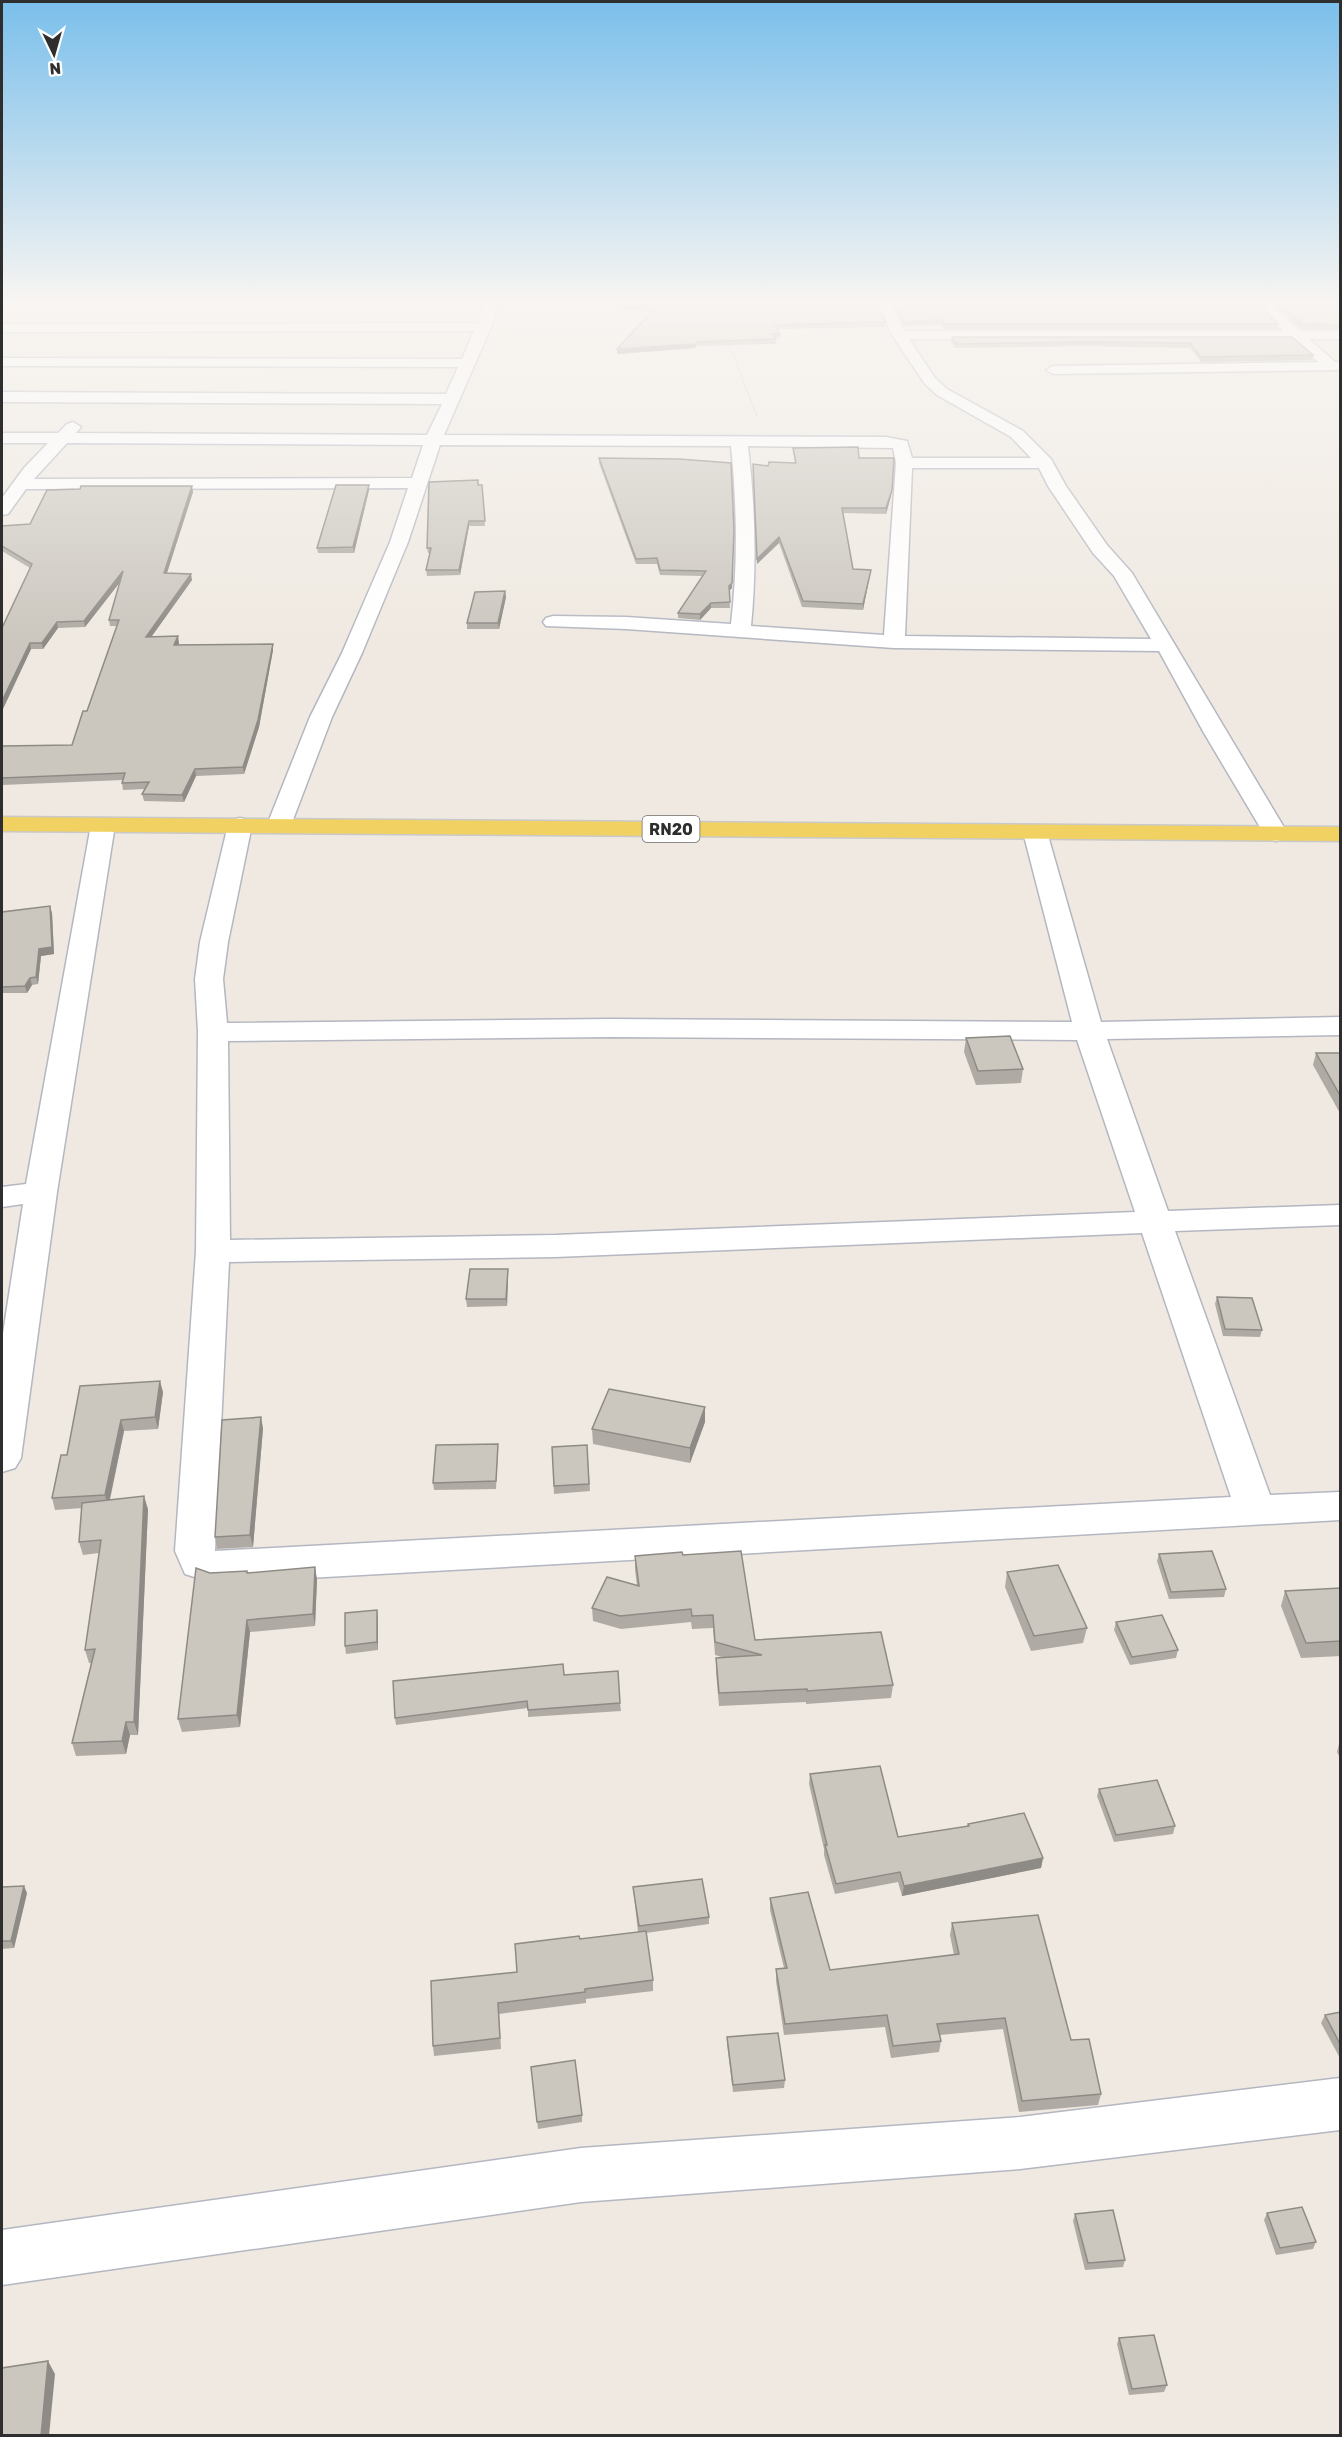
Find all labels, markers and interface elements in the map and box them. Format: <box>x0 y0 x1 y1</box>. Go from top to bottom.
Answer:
north arrow <box>24 24 84 84</box>
text: N <box>49 58 62 78</box>
road number: RN20 <box>642 816 700 842</box>

